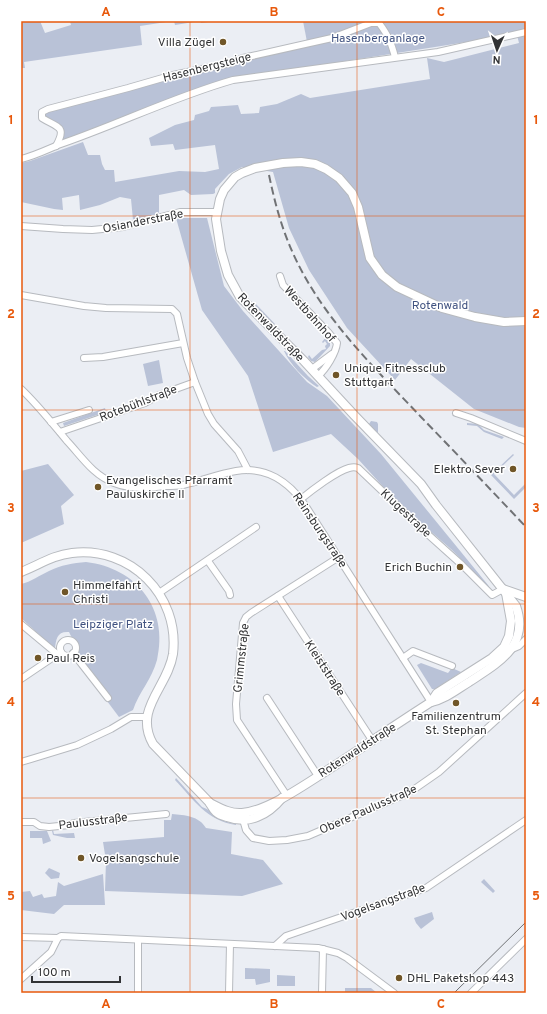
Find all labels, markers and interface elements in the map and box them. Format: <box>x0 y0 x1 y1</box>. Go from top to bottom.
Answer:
text: A <box>101 5 111 21</box>
text: B <box>270 5 279 21</box>
text: C <box>437 5 445 21</box>
north arrow <box>477 30 517 70</box>
park label: Hasenberganlage <box>331 31 425 47</box>
place label: Villa Zügel <box>158 35 215 51</box>
marker: Villa Zügel <box>218 37 228 47</box>
street label: Hasenbergsteige <box>161 49 253 87</box>
text: N <box>492 52 501 66</box>
text: 1 <box>8 113 14 129</box>
text: 1 <box>533 113 539 129</box>
street label: Osianderstraße <box>102 206 185 238</box>
street label: Westbahnhof <box>280 283 339 346</box>
street label: Rotenwaldstraße <box>233 290 307 366</box>
park label: Rotenwald <box>412 298 468 314</box>
text: 2 <box>7 307 15 323</box>
text: 2 <box>532 307 540 323</box>
place label: Unique Fitnessclub Stuttgart <box>344 361 446 391</box>
marker: Unique Fitnessclub Stuttgart <box>331 370 341 380</box>
street label: Rotebühlstraße <box>97 382 179 426</box>
place label: Elektro Sever <box>434 462 505 478</box>
marker: Elektro Sever <box>508 464 518 474</box>
place label: Evangelisches Pfarramt Pauluskirche II <box>106 473 232 503</box>
marker: Evangelisches Pfarramt Pauluskirche II <box>93 482 103 492</box>
street label: Klugestraße <box>376 486 434 541</box>
street label: Reinsburgstraße <box>288 490 350 571</box>
text: 3 <box>7 501 15 517</box>
text: 3 <box>532 501 540 517</box>
place label: Erich Buchin <box>385 560 452 576</box>
marker: Erich Buchin <box>455 562 465 572</box>
place label: Himmelfahrt Christi <box>73 578 141 608</box>
marker: Himmelfahrt Christi <box>60 587 70 597</box>
park label: Leipziger Platz <box>73 617 153 633</box>
street label: Grimmstraße <box>230 623 254 694</box>
street label: Kleiststraße <box>300 637 348 700</box>
place label: Paul Reis <box>46 651 95 667</box>
marker: Paul Reis <box>33 653 43 663</box>
text: 4 <box>7 695 15 711</box>
text: 4 <box>532 695 540 711</box>
marker: Familienzentrum St. Stephan <box>451 698 461 708</box>
place label: Familienzentrum St. Stephan <box>411 709 501 739</box>
street label: Rotenwaldstraße <box>315 720 400 782</box>
street label: Obere Paulusstraße <box>317 781 420 839</box>
street label: Paulusstraße <box>58 810 128 834</box>
place label: Vogelsangschule <box>89 851 179 867</box>
marker: Vogelsangschule <box>76 853 86 863</box>
street label: Vogelsangstraße <box>339 880 428 926</box>
text: 5 <box>7 889 15 905</box>
text: 5 <box>532 889 540 905</box>
scale bar <box>32 958 120 984</box>
text: 100 m <box>38 965 71 981</box>
place label: DHL Paketshop 443 <box>407 971 514 987</box>
marker: DHL Paketshop 443 <box>394 973 404 983</box>
text: A <box>101 997 111 1013</box>
text: B <box>270 997 279 1013</box>
text: C <box>437 997 445 1013</box>

